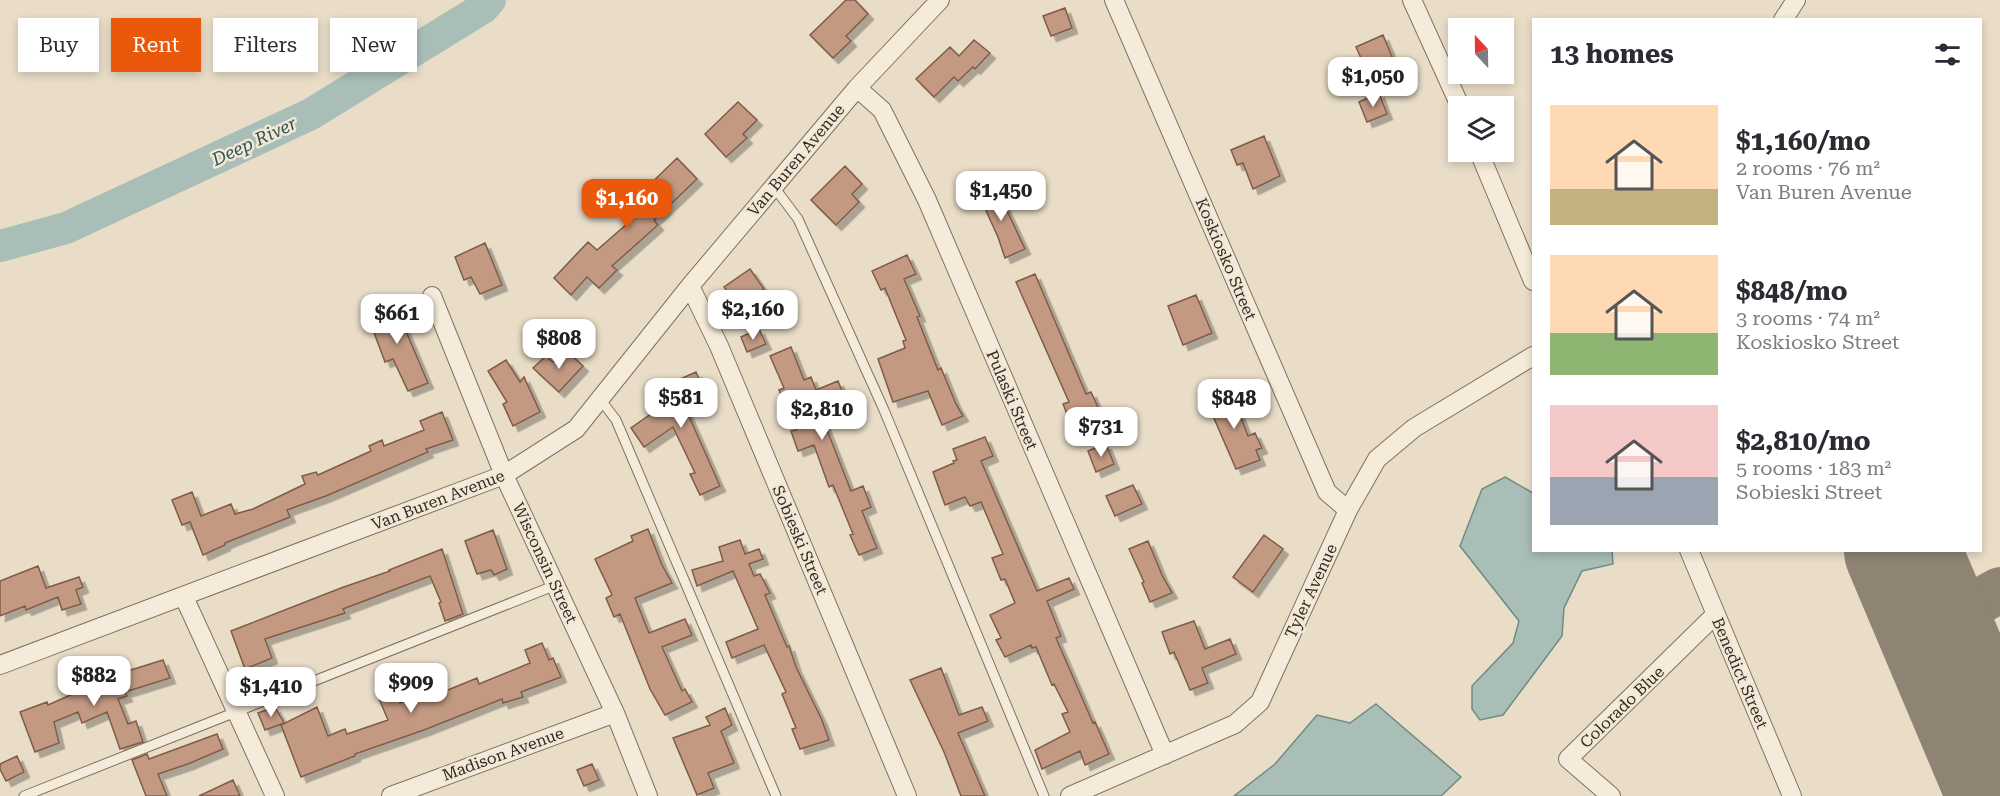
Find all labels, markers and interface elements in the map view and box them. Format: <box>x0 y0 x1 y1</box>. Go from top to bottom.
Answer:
chip: Buy <box>18 18 99 72</box>
chip: Rent <box>111 18 201 72</box>
chip: Filters <box>213 18 318 72</box>
chip: New <box>330 18 417 72</box>
north arrow <box>1448 18 1514 84</box>
map controls <box>1448 18 1514 162</box>
icon: filters <box>1931 38 1964 71</box>
text: 13 homes <box>1550 39 1674 69</box>
pin: $1,050 <box>1324 57 1422 108</box>
text: $1,050 <box>1342 64 1404 88</box>
button: layers <box>1448 96 1514 162</box>
street label: Van Buren Avenue <box>744 100 849 220</box>
water label: Deep River <box>207 112 300 170</box>
text: $1,160/mo <box>1736 126 1871 156</box>
icon: home <box>1598 129 1670 201</box>
text: 2 rooms · 76 m² <box>1736 156 1880 180</box>
pin: $1,450 <box>952 171 1050 222</box>
text: $1,450 <box>970 178 1032 202</box>
pin: $1,160 <box>578 179 676 230</box>
text: Van Buren Avenue <box>1736 180 1912 204</box>
text: $1,160 <box>596 186 658 210</box>
street label: Koskiosko Street <box>1192 195 1260 323</box>
text: $848/mo <box>1736 276 1848 306</box>
icon: home <box>1598 279 1670 351</box>
pin: $2,160 <box>704 290 802 341</box>
pin: $661 <box>361 294 433 345</box>
text: $2,160 <box>722 297 784 321</box>
text: $661 <box>375 301 419 325</box>
text: 3 rooms · 74 m² <box>1736 306 1880 330</box>
pin: $808 <box>523 319 595 370</box>
text: $808 <box>537 326 581 350</box>
text: Koskiosko Street <box>1736 330 1900 354</box>
street label: Pulaski Street <box>982 347 1042 453</box>
pin: $581 <box>645 378 717 429</box>
pin: $848 <box>1198 379 1270 430</box>
text: $581 <box>659 385 703 409</box>
text: $848 <box>1212 386 1256 410</box>
pin: $2,810 <box>773 390 871 441</box>
text: $2,810 <box>791 397 853 421</box>
pin: $731 <box>1065 407 1137 458</box>
text: $731 <box>1079 414 1123 438</box>
text: $2,810/mo <box>1736 426 1871 456</box>
icon: home <box>1598 429 1670 501</box>
text: 5 rooms · 183 m² <box>1736 456 1891 480</box>
street label: Van Buren Avenue <box>369 466 507 534</box>
text: Sobieski Street <box>1736 480 1882 504</box>
street label: Sobieski Street <box>768 482 832 598</box>
street label: Wisconsin Street <box>509 500 581 626</box>
street label: Tyler Avenue <box>1281 541 1341 641</box>
street label: Benedict Street <box>1708 615 1772 731</box>
pin: $882 <box>58 656 130 707</box>
street label: Colorado Blue <box>1576 662 1668 752</box>
text: $882 <box>72 663 116 687</box>
pin: $909 <box>375 663 447 714</box>
pin: $1,410 <box>222 667 320 718</box>
text: $909 <box>389 670 433 694</box>
text: $1,410 <box>240 674 302 698</box>
street label: Madison Avenue <box>440 723 567 785</box>

